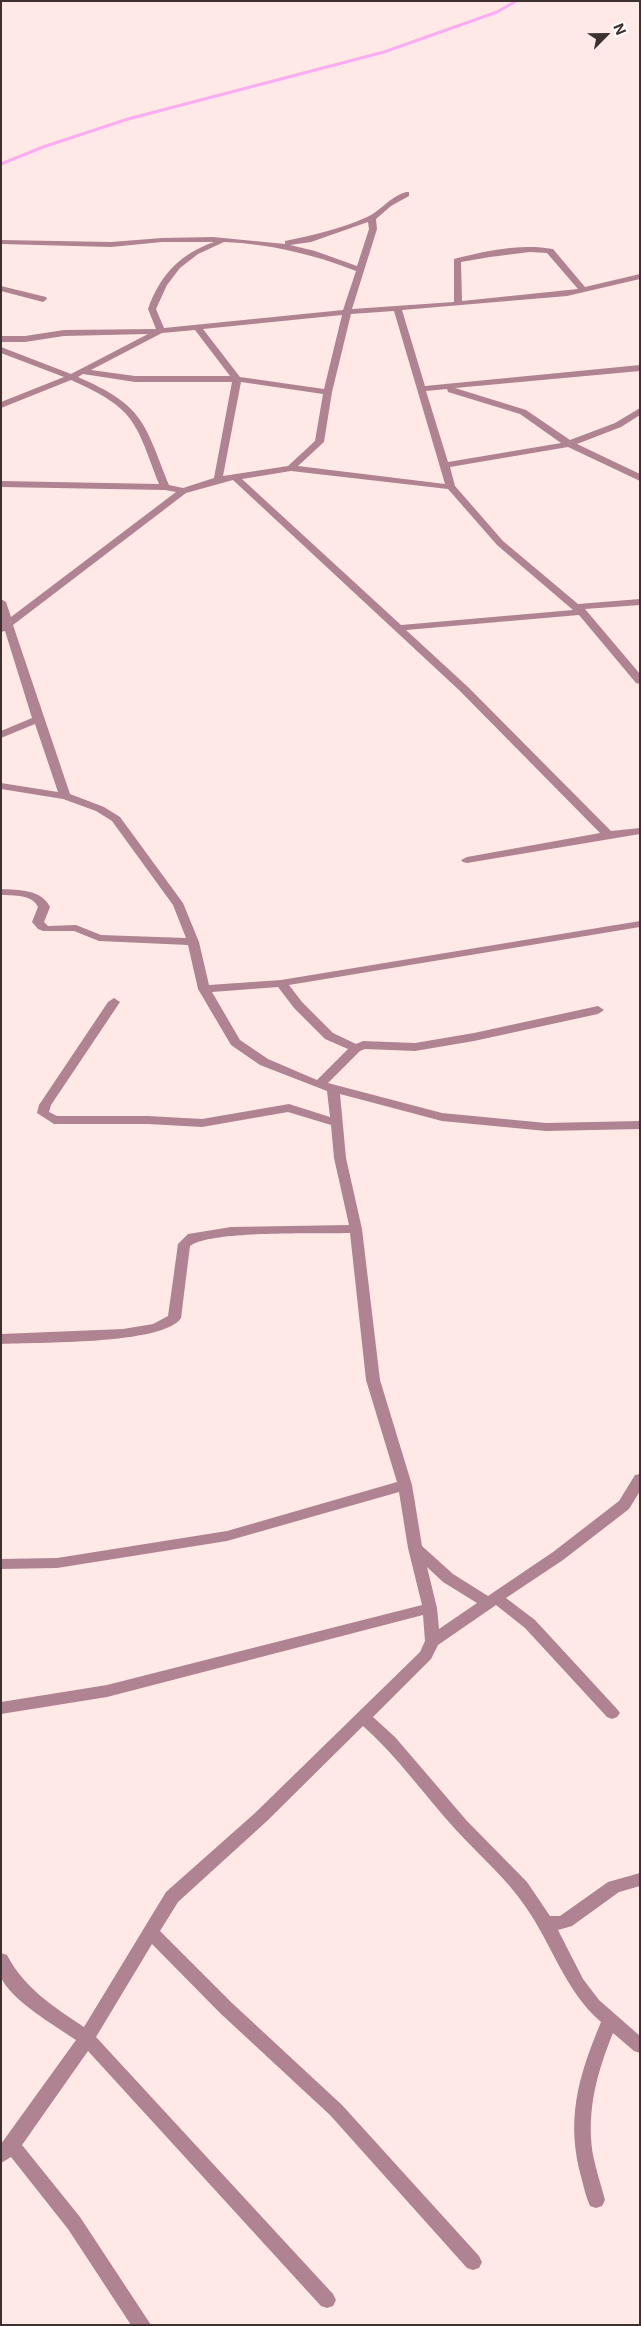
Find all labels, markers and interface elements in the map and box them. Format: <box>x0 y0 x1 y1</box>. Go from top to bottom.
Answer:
north arrow <box>581 10 631 60</box>
text: N <box>610 21 630 37</box>

